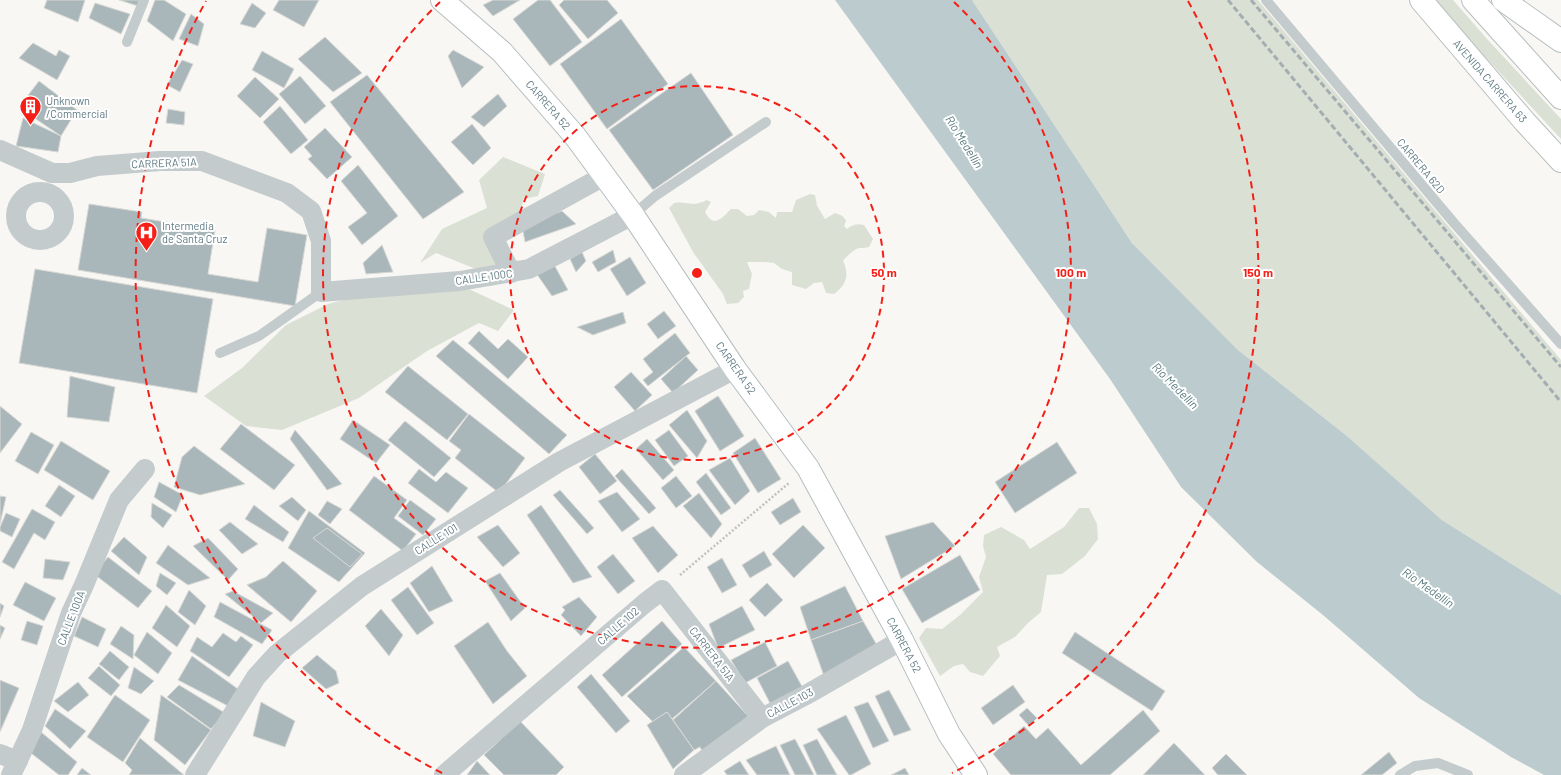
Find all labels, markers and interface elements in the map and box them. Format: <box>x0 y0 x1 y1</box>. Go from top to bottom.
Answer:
street label: AVENIDA CARRERA 63 <box>1451 37 1530 125</box>
street label: CARRERA 52 <box>523 77 573 132</box>
building icon: Unknown /Commercial <box>18 94 44 127</box>
place label: Unknown /Commercial <box>46 94 108 120</box>
water label: Río Medellín <box>943 113 987 170</box>
street label: CARRERA 62D <box>1395 136 1448 196</box>
street label: CARRERA 51A <box>131 155 197 170</box>
hospital icon: Intermedia de Santa Cruz <box>133 219 159 252</box>
place label: Intermedia de Santa Cruz <box>162 219 227 245</box>
text: 50 m <box>871 265 897 279</box>
text: 100 m <box>1056 265 1086 279</box>
text: 150 m <box>1243 265 1273 279</box>
street label: CALLE 100C <box>454 266 513 287</box>
centre of rings <box>690 266 704 280</box>
street label: CARRERA 52 <box>714 339 759 397</box>
water label: Río Medellín <box>1150 359 1202 411</box>
street label: CALLE 101 <box>412 520 460 557</box>
water label: Río Medellín <box>1400 564 1457 610</box>
street label: CALLE 100A <box>54 588 87 647</box>
street label: CALLE 102 <box>594 604 641 647</box>
street label: CARRERA 52 <box>884 615 925 675</box>
street label: CARRERA 51A <box>687 624 738 684</box>
street label: CALLE 103 <box>764 685 815 720</box>

